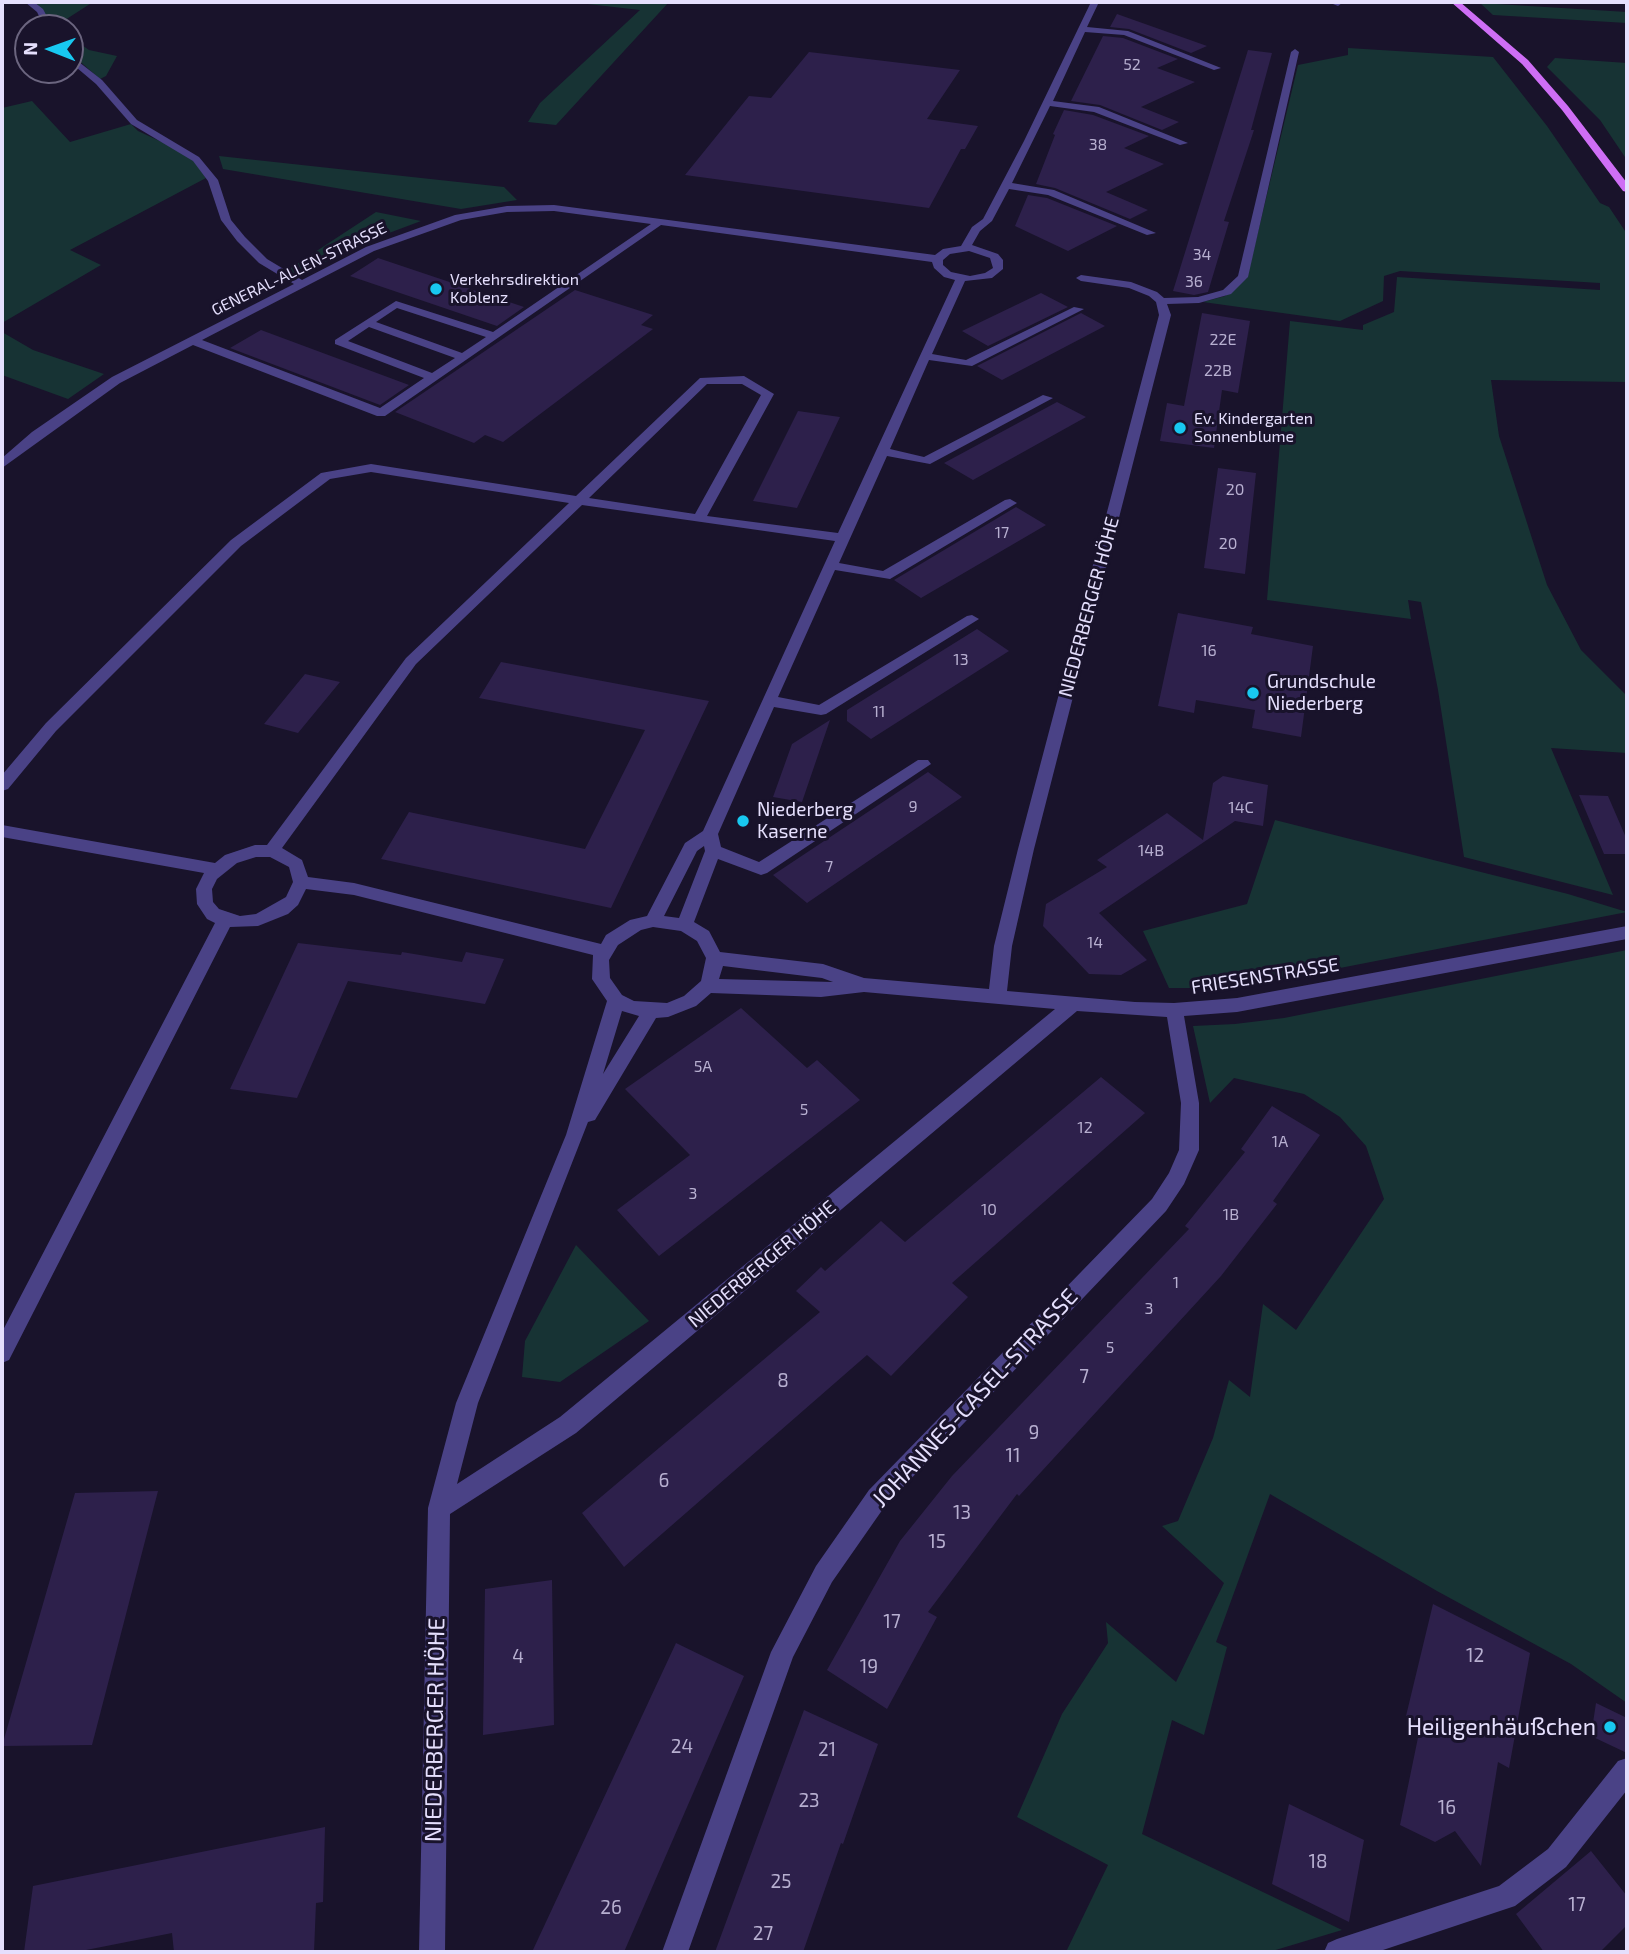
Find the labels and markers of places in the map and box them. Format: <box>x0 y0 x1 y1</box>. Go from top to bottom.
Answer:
place label: Verkehrsdirektion Koblenz <box>450 270 579 308</box>
marker: Verkehrsdirektion Koblenz <box>428 281 444 297</box>
place label: Ev. Kindergarten Sonnenblume <box>1194 409 1313 447</box>
marker: Ev. Kindergarten Sonnenblume <box>1172 420 1188 436</box>
place label: Grundschule Niederberg <box>1267 671 1376 715</box>
marker: Grundschule Niederberg <box>1245 685 1261 701</box>
place label: Niederberg Kaserne <box>757 799 853 843</box>
marker: Niederberg Kaserne <box>735 813 751 829</box>
place label: Heiligenhäußchen <box>1407 1713 1596 1741</box>
marker: Heiligenhäußchen <box>1602 1719 1618 1735</box>

